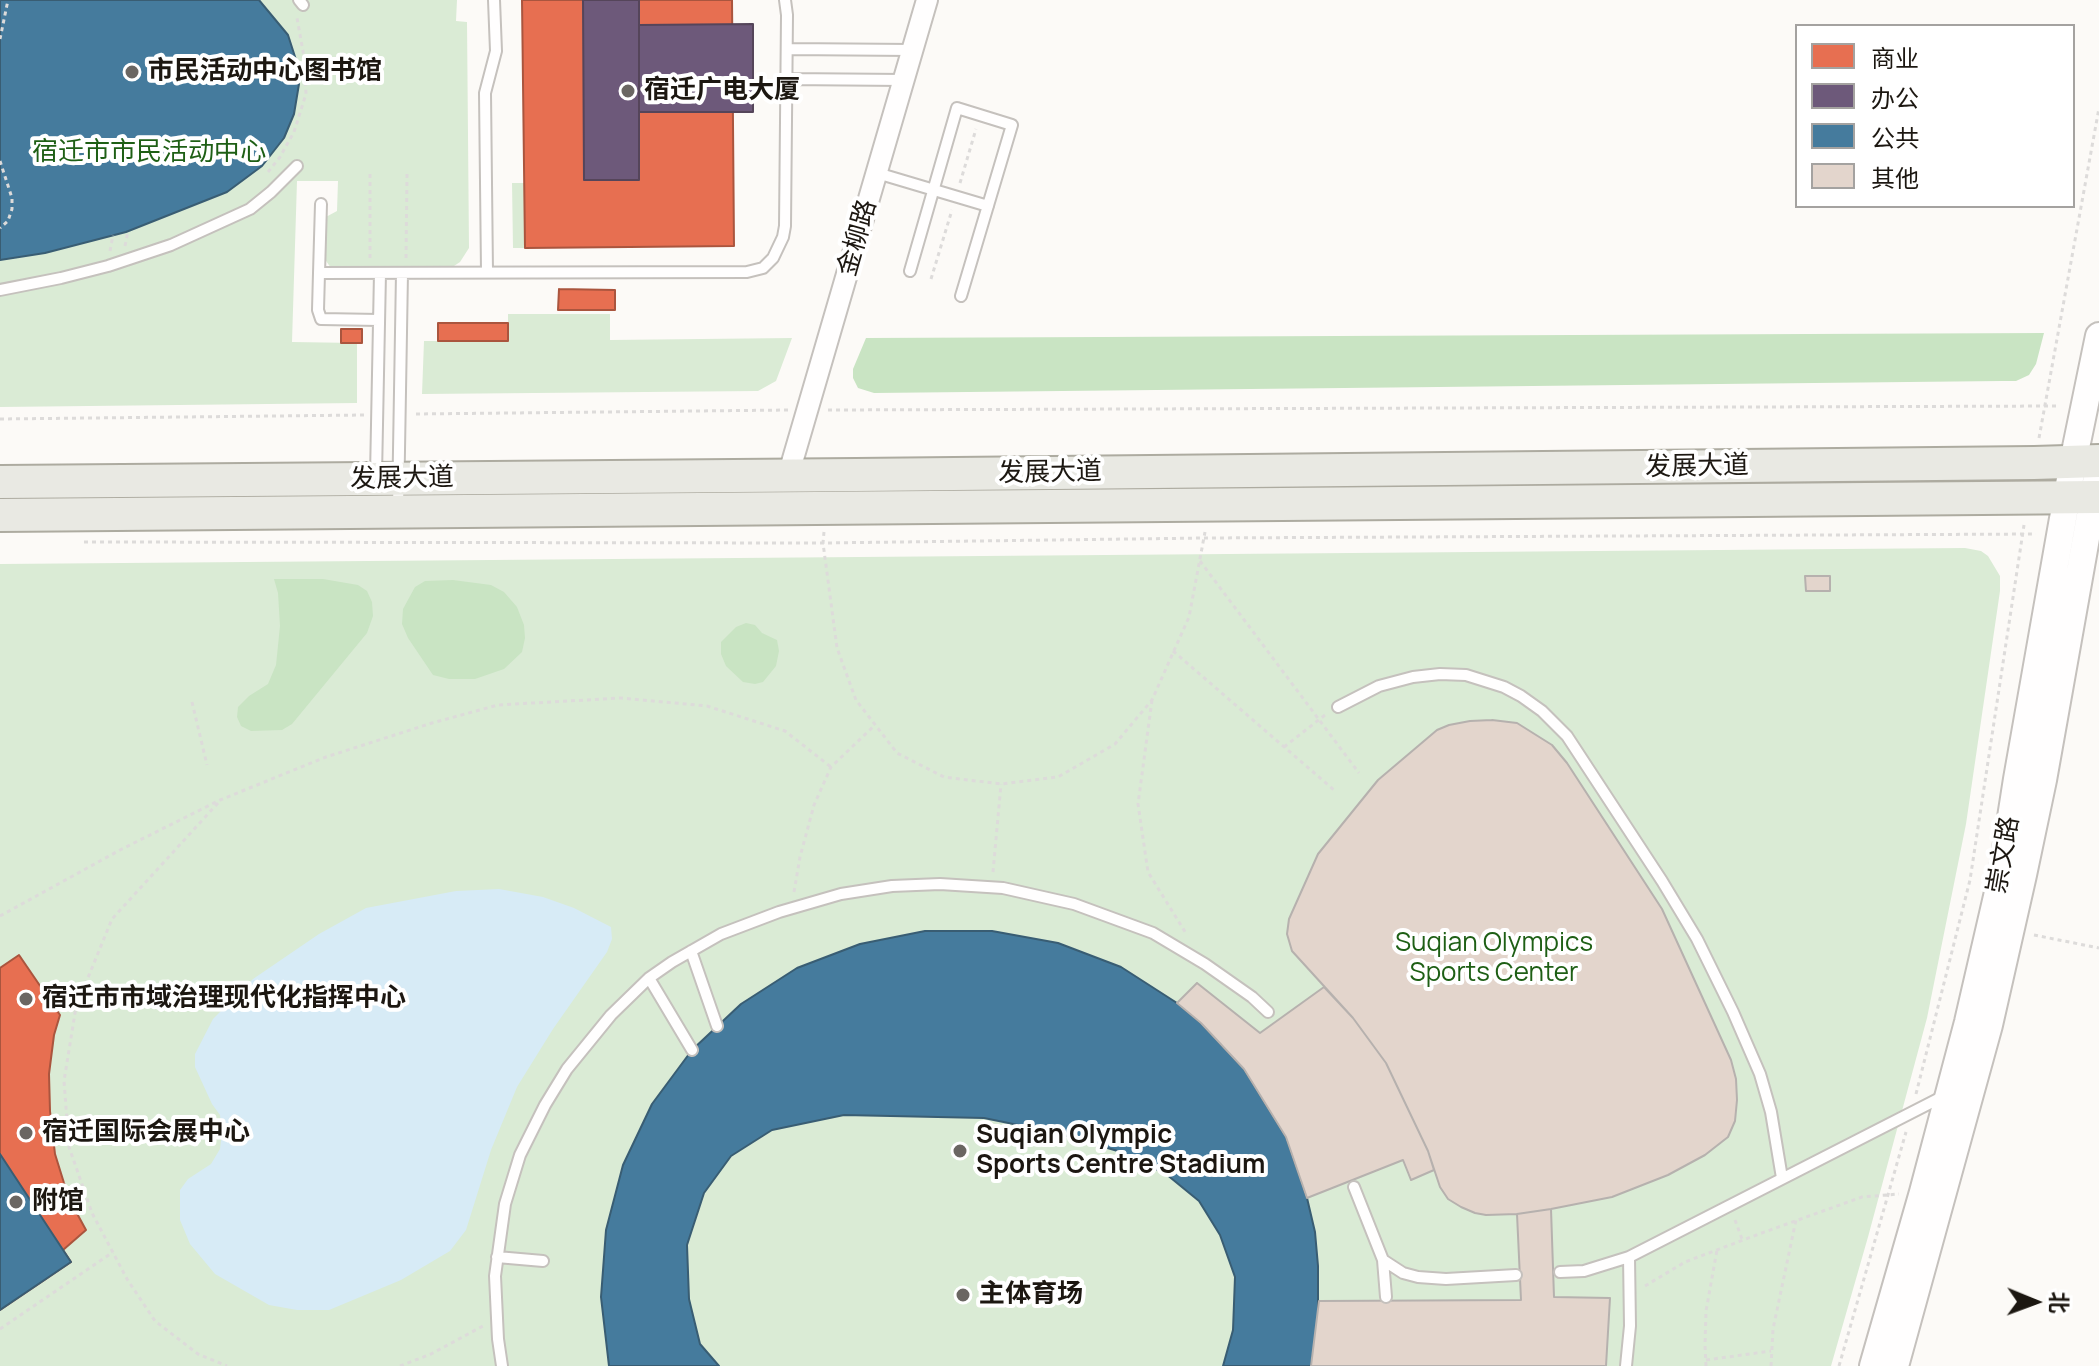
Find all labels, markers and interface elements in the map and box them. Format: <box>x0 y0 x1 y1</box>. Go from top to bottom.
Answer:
legend <box>1795 24 2075 208</box>
text: 商业 <box>1871 41 1919 74</box>
place label: 市民活动中心图书馆 <box>148 56 382 88</box>
marker: 市民活动中心图书馆 <box>123 63 141 81</box>
place label: 宿迁广电大厦 <box>644 75 800 107</box>
text: 办公 <box>1871 81 1919 114</box>
marker: 宿迁广电大厦 <box>619 82 637 100</box>
text: 公共 <box>1871 121 1919 154</box>
park label: 宿迁市市民活动中心 <box>32 137 266 169</box>
text: 其他 <box>1871 161 1919 194</box>
street label: 金柳路 <box>832 196 884 280</box>
street label: 发展大道 <box>1645 450 1749 484</box>
street label: 发展大道 <box>998 456 1102 490</box>
street label: 发展大道 <box>350 462 454 496</box>
street label: 崇文路 <box>1982 814 2026 896</box>
park label: Suqian Olympics Sports Center <box>1395 928 1593 990</box>
place label: 宿迁市市域治理现代化指挥中心 <box>42 983 406 1015</box>
marker: 宿迁市市域治理现代化指挥中心 <box>17 990 35 1008</box>
place label: 宿迁国际会展中心 <box>42 1117 250 1149</box>
place label: Suqian Olympic Sports Centre Stadium <box>976 1120 1265 1182</box>
marker: 宿迁国际会展中心 <box>17 1124 35 1142</box>
marker: Suqian Olympic Sports Centre Stadium <box>951 1142 969 1160</box>
place label: 附馆 <box>32 1186 84 1218</box>
marker: 附馆 <box>7 1193 25 1211</box>
north arrow <box>1995 1262 2075 1342</box>
place label: 主体育场 <box>979 1279 1083 1311</box>
marker: 主体育场 <box>954 1286 972 1304</box>
text: 北 <box>2044 1291 2074 1314</box>

